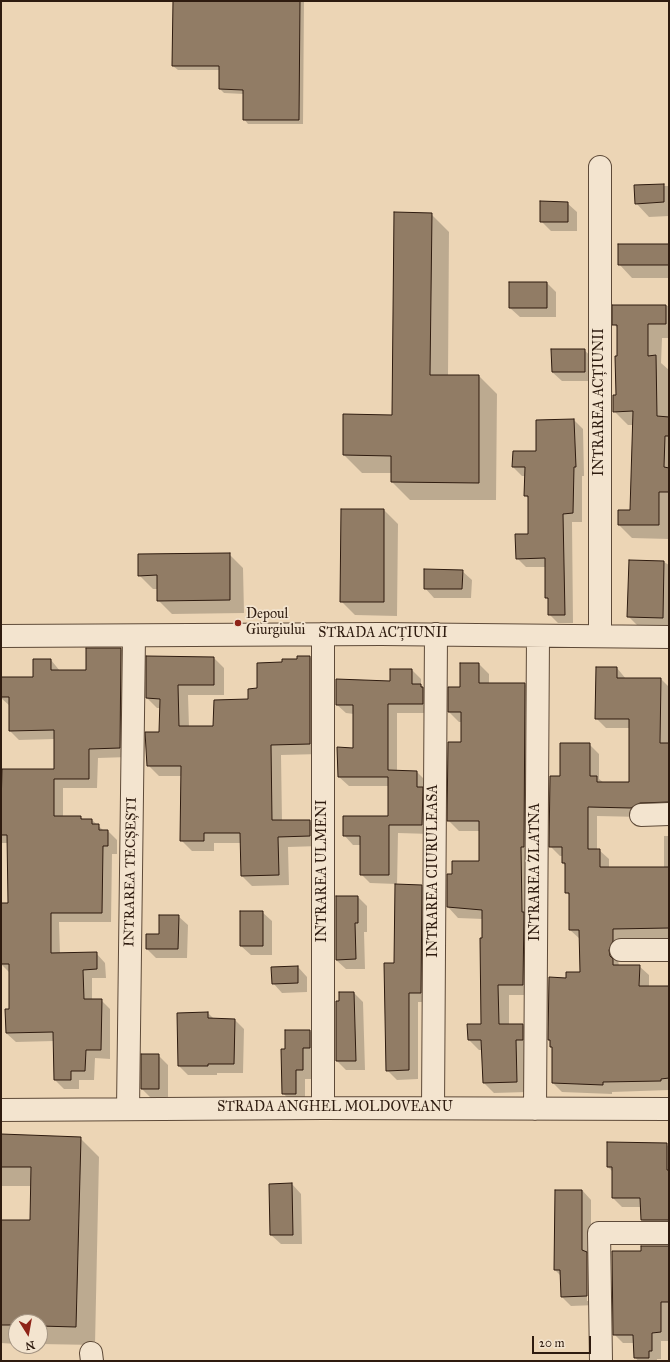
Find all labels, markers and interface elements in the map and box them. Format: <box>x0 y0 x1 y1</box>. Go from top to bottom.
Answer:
street label: INTRAREA ACȚIUNII <box>592 328 608 476</box>
place label: Depoul Giurgiului <box>246 607 305 640</box>
marker: Depoul Giurgiului <box>233 618 243 628</box>
street label: STRADA ACȚIUNII <box>318 626 448 642</box>
street label: INTRAREA CIURULEASA <box>426 784 442 958</box>
street label: INTRAREA TECȘEȘTI <box>121 797 141 947</box>
street label: INTRAREA ULMENI <box>315 800 331 942</box>
street label: INTRAREA ZLATNA <box>528 803 544 941</box>
street label: STRADA ANGHEL MOLDOVEANU <box>217 1100 453 1116</box>
north arrow <box>8 1314 48 1354</box>
scale bar <box>534 1328 593 1354</box>
text: 20 m <box>539 1336 565 1350</box>
text: N <box>24 1338 36 1353</box>

